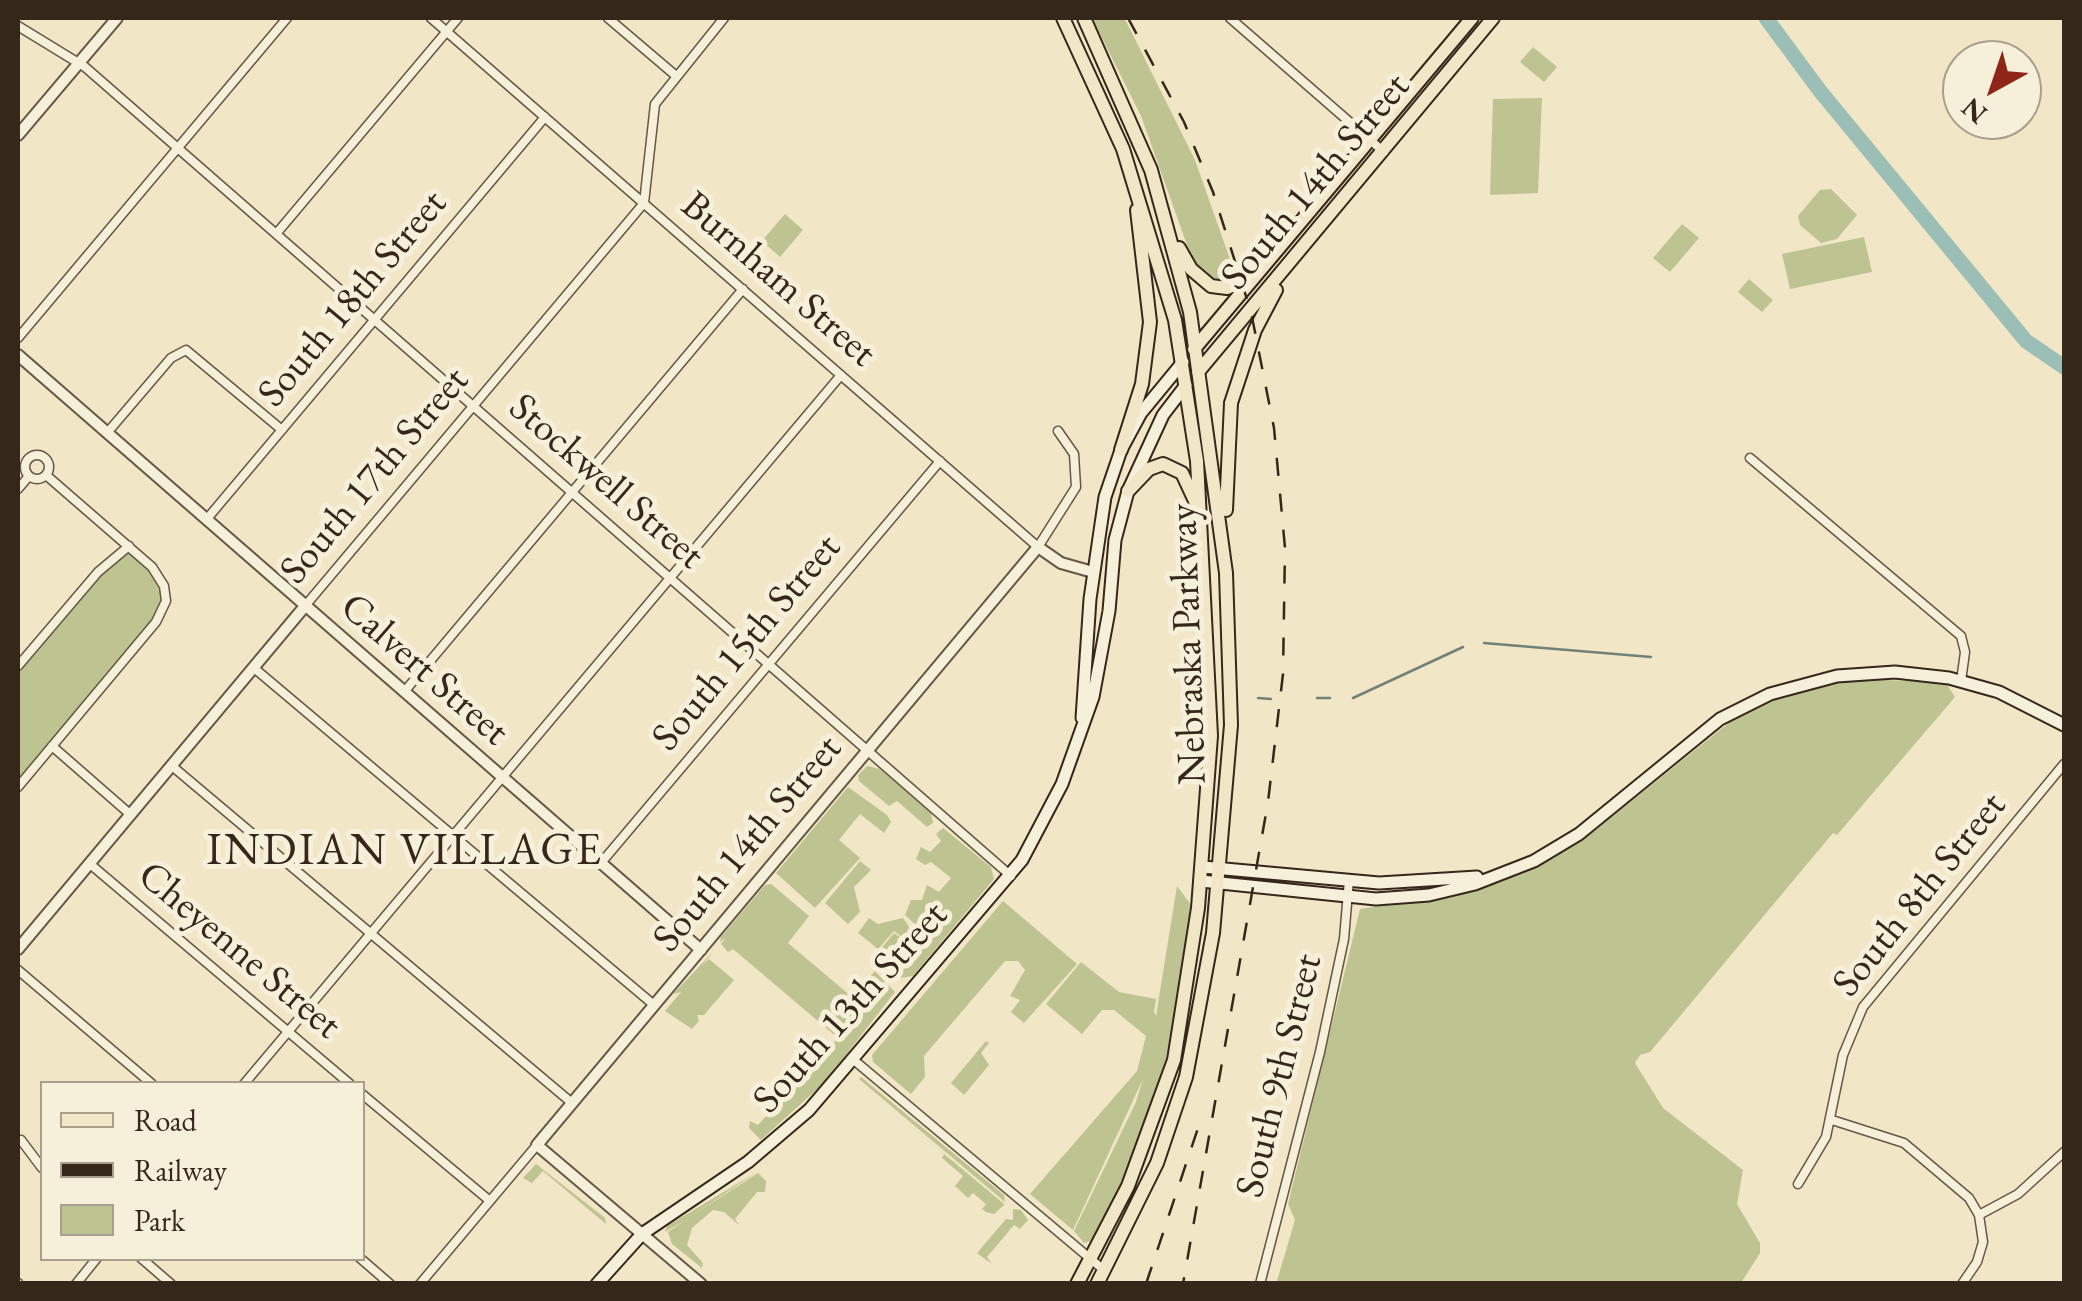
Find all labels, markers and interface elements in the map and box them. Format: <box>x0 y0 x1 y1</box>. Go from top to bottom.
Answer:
north arrow <box>1942 40 2042 140</box>
street label: South 14th Street <box>1211 64 1421 300</box>
text: N <box>1954 90 1994 133</box>
street label: South 18th Street <box>248 181 458 417</box>
street label: Burnham Street <box>671 182 885 378</box>
street label: South 17th Street <box>270 358 480 594</box>
street label: Stockwell Street <box>499 384 713 580</box>
street label: Nebraska Parkway <box>1160 503 1218 785</box>
street label: South 15th Street <box>642 525 852 761</box>
street label: Calvert Street <box>330 584 518 756</box>
street label: South 14th Street <box>643 726 853 962</box>
street label: South 8th Street <box>1823 783 2017 1007</box>
district label: INDIAN VILLAGE <box>206 825 604 879</box>
street label: Cheyenne Street <box>128 852 350 1050</box>
street label: South 13th Street <box>743 892 959 1124</box>
street label: South 9th Street <box>1227 949 1333 1203</box>
legend <box>40 1081 365 1261</box>
text: Road <box>134 1101 197 1140</box>
text: Railway <box>134 1151 227 1190</box>
text: Park <box>134 1201 185 1240</box>

